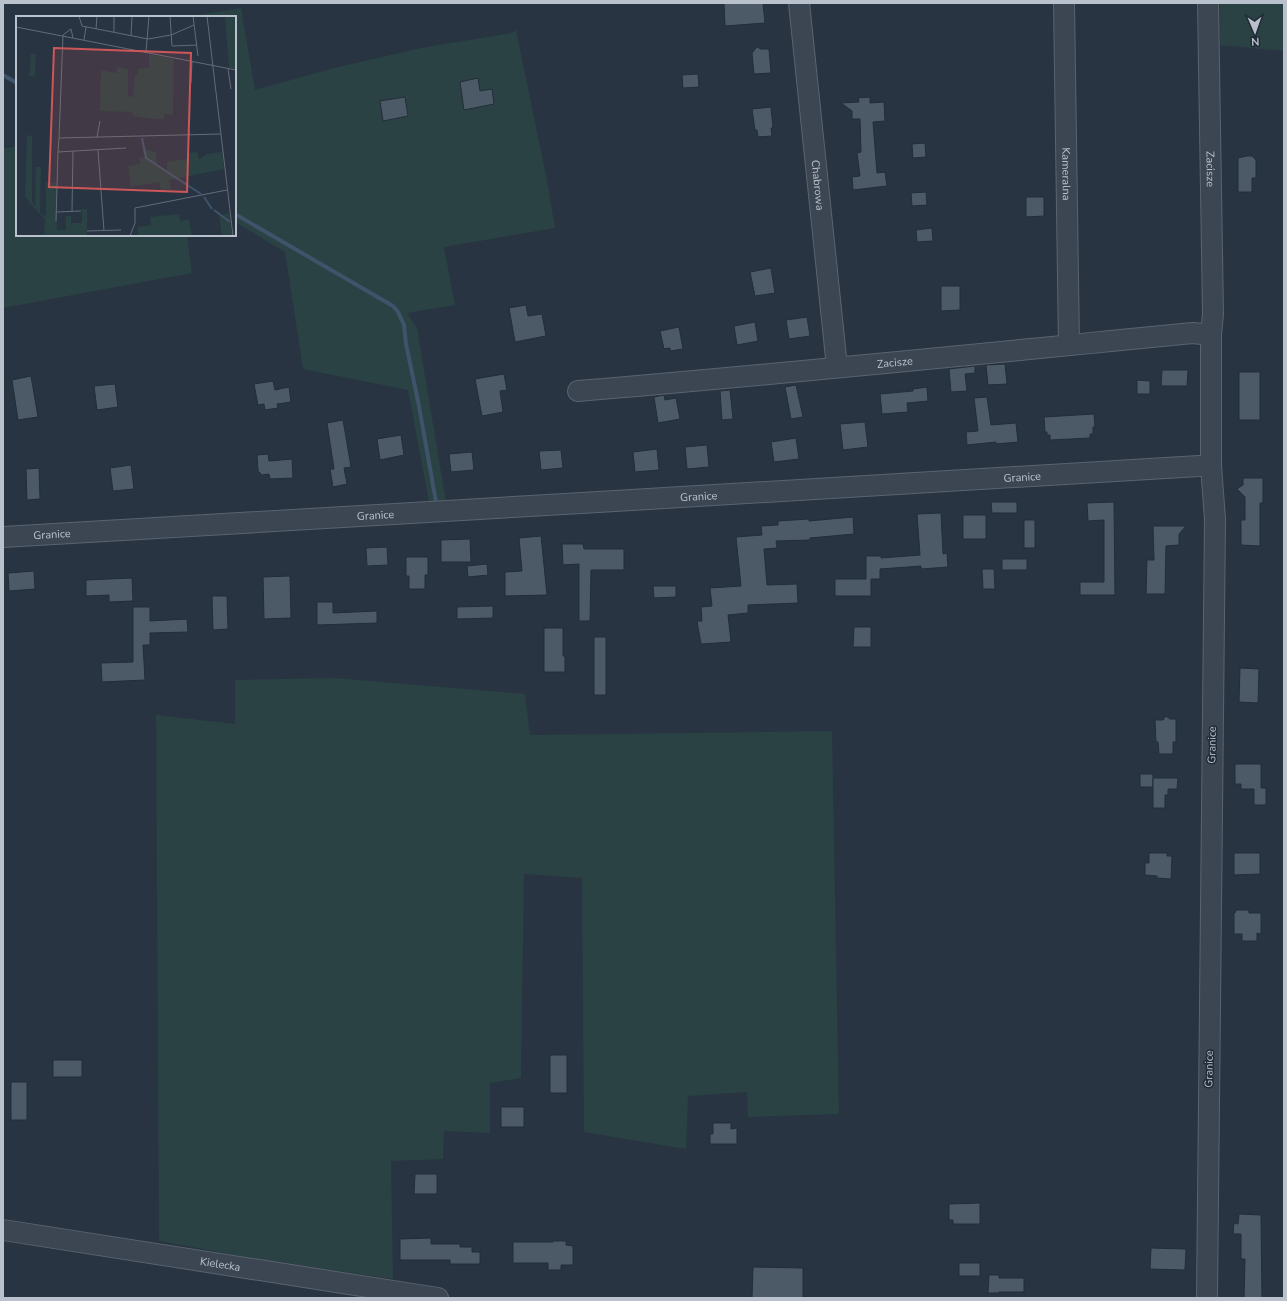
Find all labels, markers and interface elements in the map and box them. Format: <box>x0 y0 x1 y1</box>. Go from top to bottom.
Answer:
north arrow <box>1235 12 1275 52</box>
inset map <box>16 16 236 236</box>
text: N <box>1251 34 1260 49</box>
street label: Kameralna <box>1059 147 1074 201</box>
street label: Zacisze <box>1203 151 1218 187</box>
street label: Chabrowa <box>808 159 828 211</box>
street label: Zacisze <box>876 353 913 371</box>
street label: Granice <box>1003 468 1041 486</box>
street label: Granice <box>680 488 718 505</box>
street label: Granice <box>356 506 395 524</box>
street label: Granice <box>33 525 71 543</box>
street label: Granice <box>1204 726 1220 764</box>
street label: Granice <box>1201 1050 1217 1088</box>
street label: Kielecka <box>199 1253 242 1275</box>

